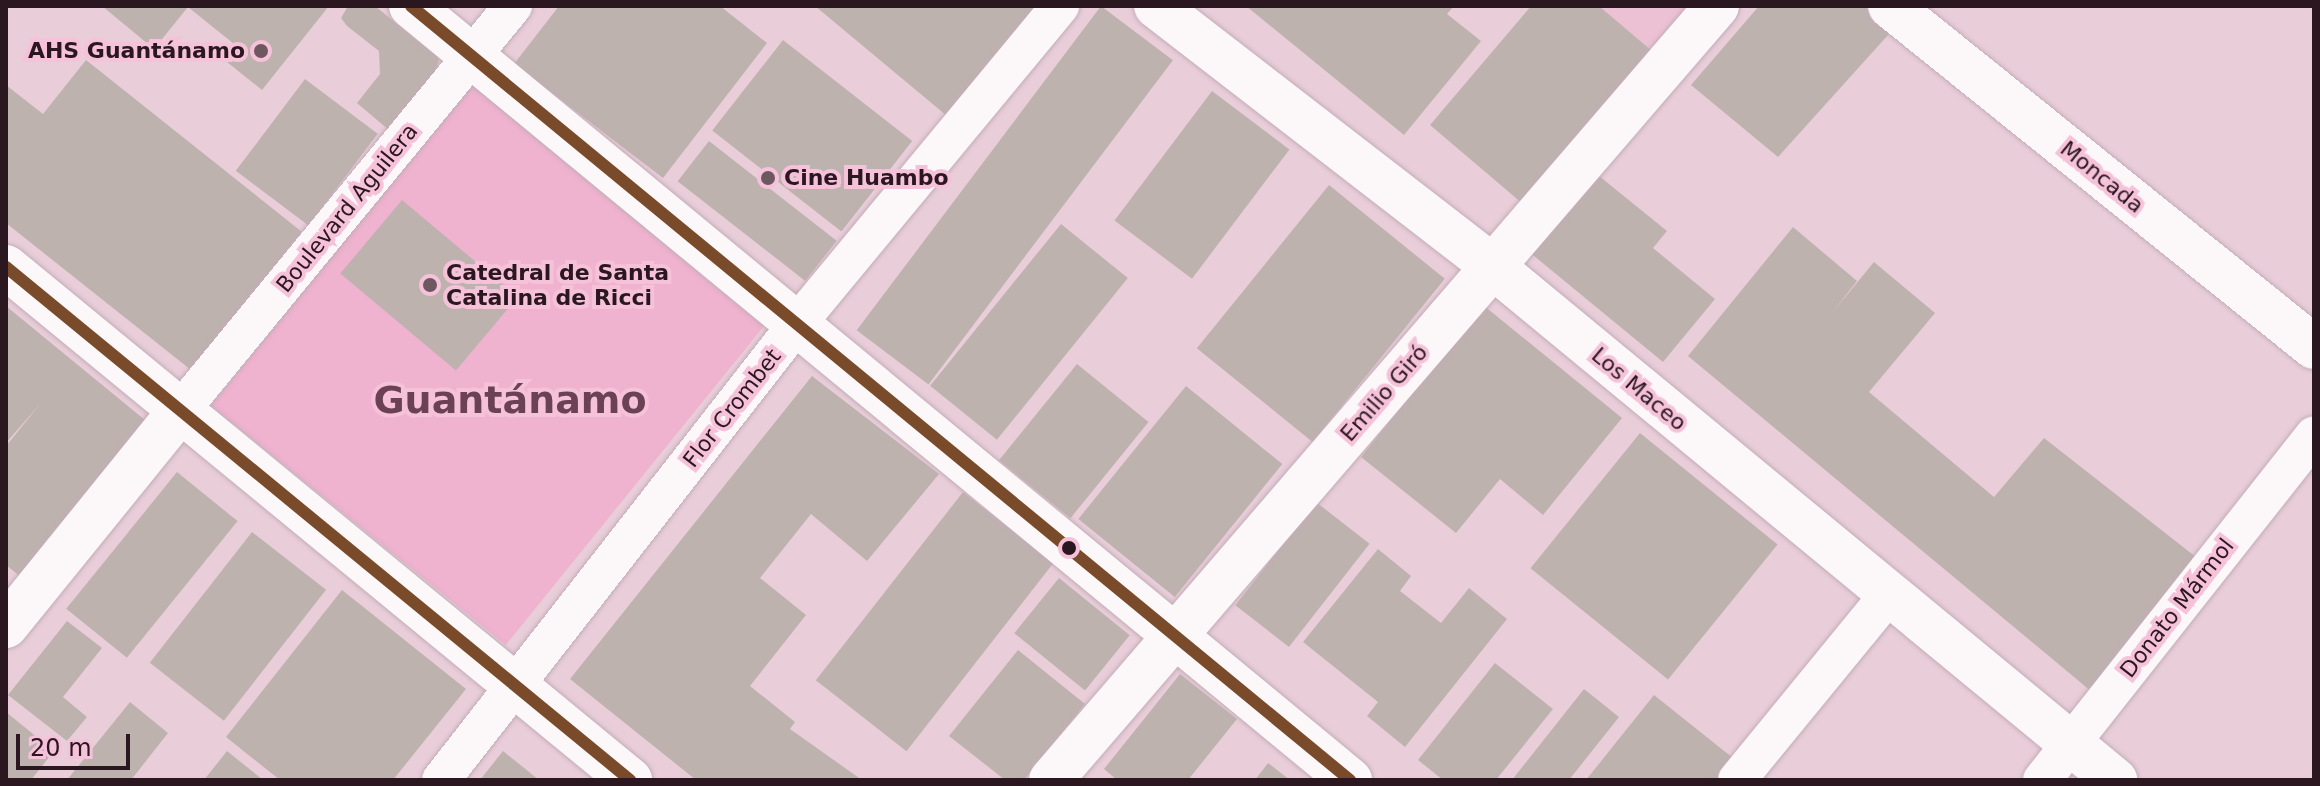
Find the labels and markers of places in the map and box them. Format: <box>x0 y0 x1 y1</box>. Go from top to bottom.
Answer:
place label: AHS Guantánamo <box>28 38 245 64</box>
marker: AHS Guantánamo <box>252 42 270 60</box>
place label: Cine Huambo <box>784 165 949 191</box>
marker: Cine Huambo <box>759 169 777 187</box>
place label: Catedral de Santa Catalina de Ricci <box>446 259 669 310</box>
marker: Catedral de Santa Catalina de Ricci <box>421 276 439 294</box>
unlabelled marker <box>1061 540 1077 556</box>

